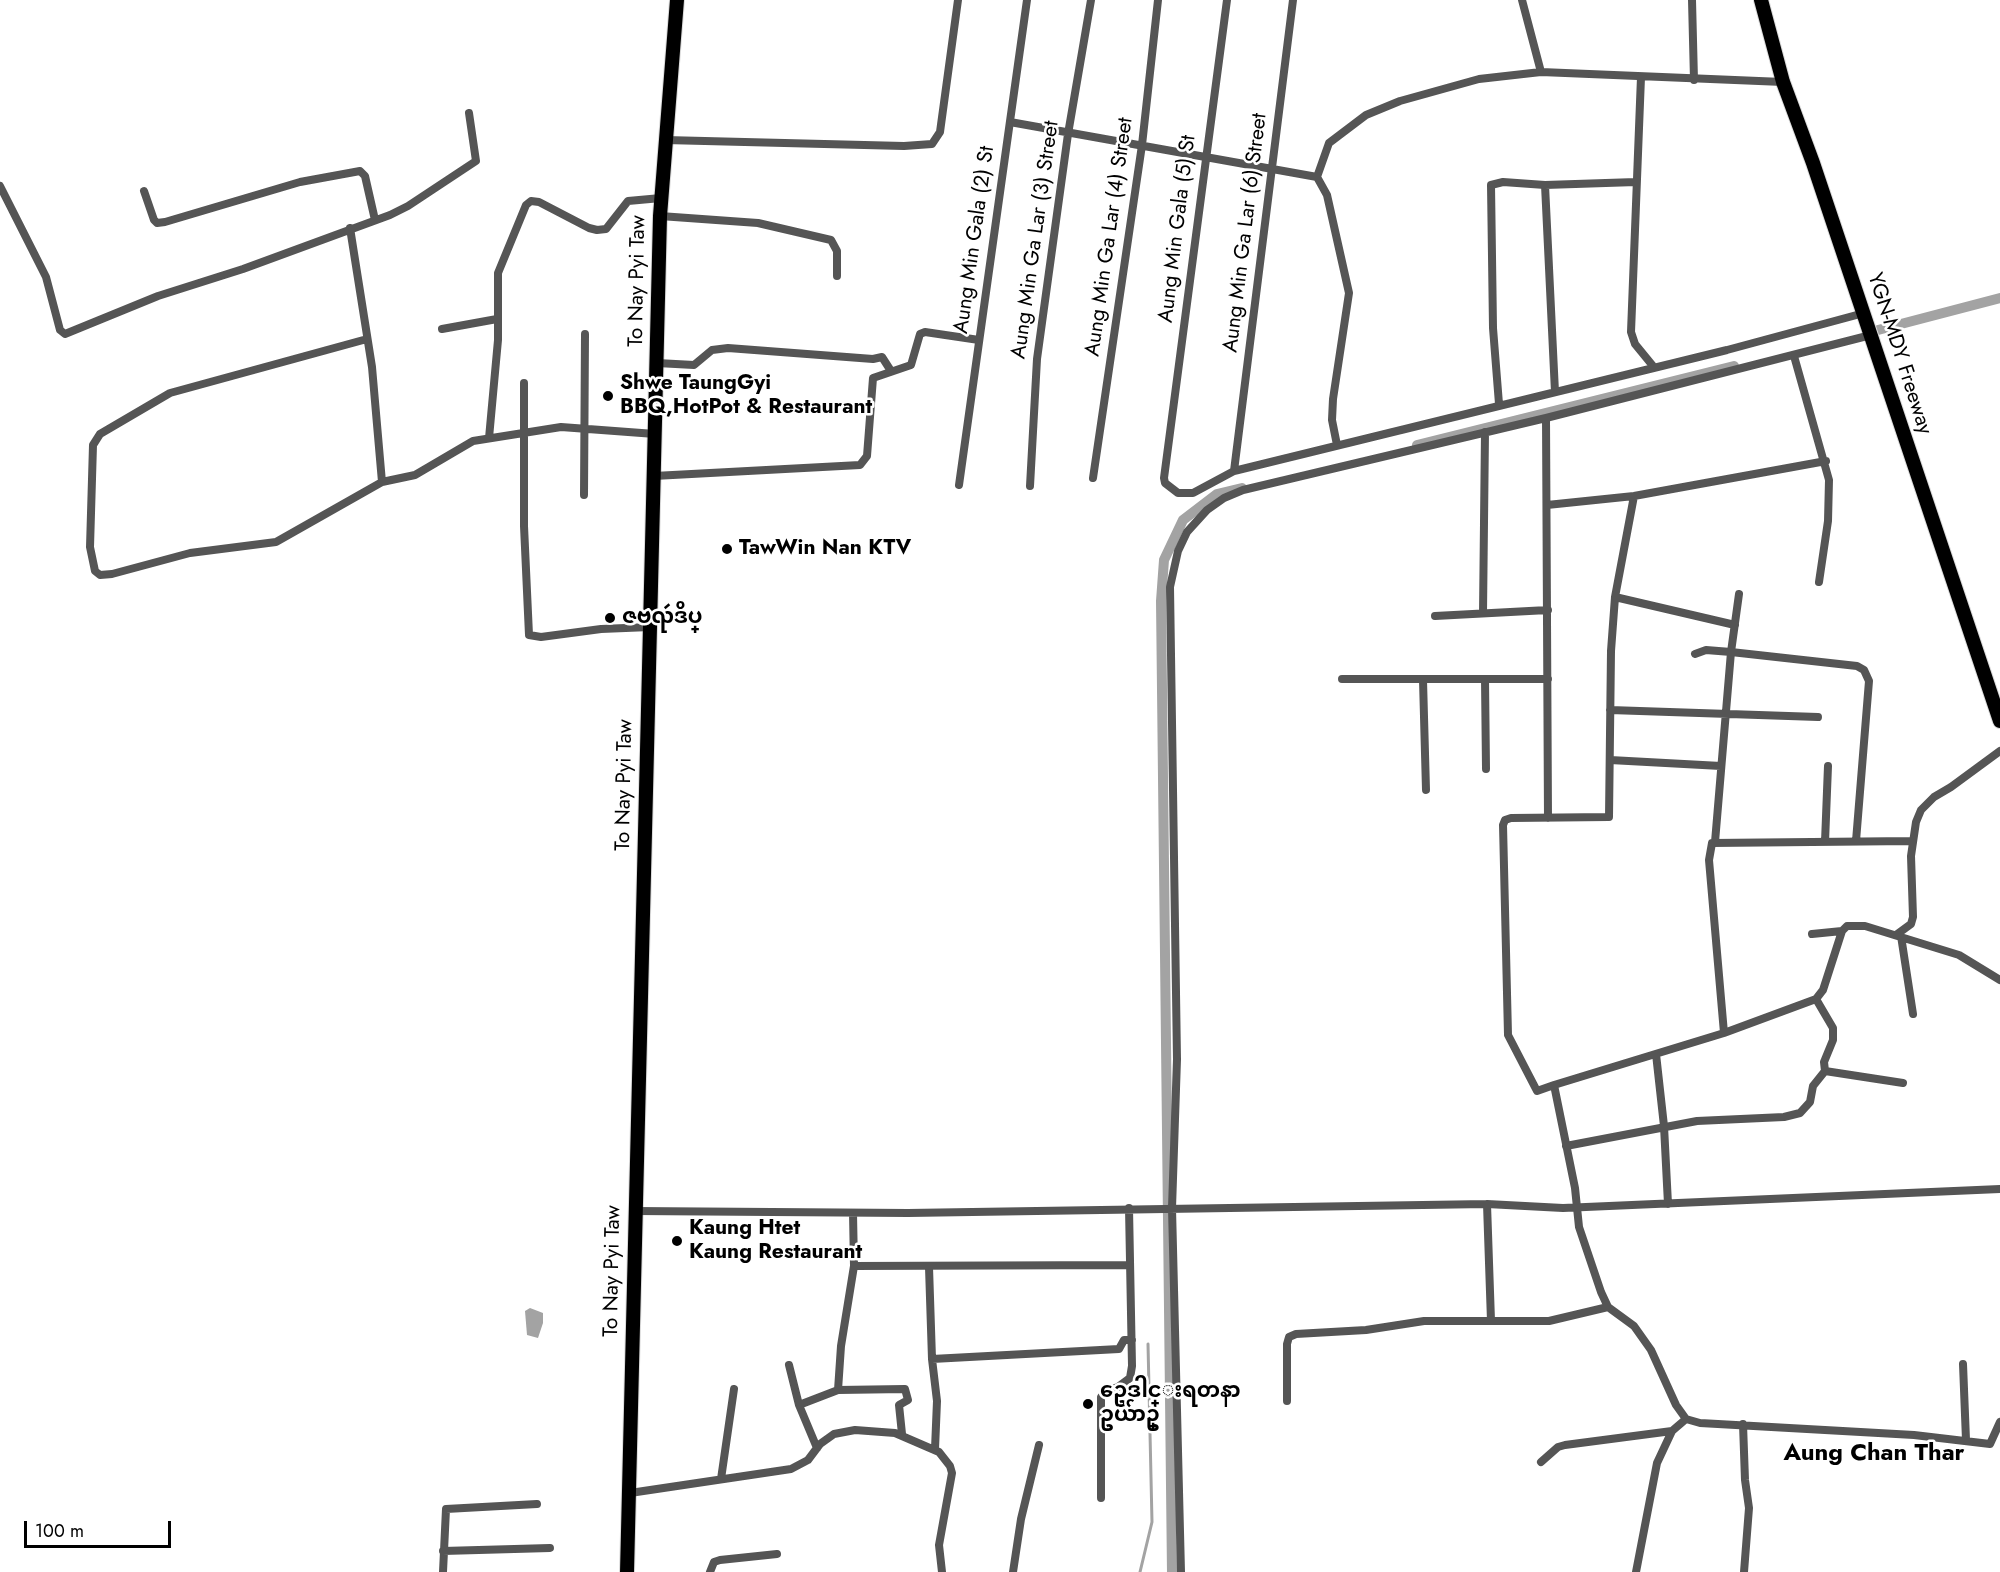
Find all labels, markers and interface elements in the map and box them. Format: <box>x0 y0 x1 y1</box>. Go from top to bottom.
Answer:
street label: Aung Min Ga Lar (6) Street <box>1219 112 1273 354</box>
street label: Aung Min Ga Lar (4) Street <box>1081 116 1139 358</box>
street label: Aung Min Ga Lar (3) Street <box>1007 119 1065 361</box>
street label: Aung Min Gala (5) St <box>1154 134 1202 324</box>
street label: Aung Min Gala (2) St <box>949 145 1001 335</box>
street label: To Nay Pyi Taw <box>624 215 652 347</box>
street label: YGN-MDY Freeway <box>1861 270 1937 438</box>
place label: Shwe TaungGyi BBQ,HotPot & Restaurant <box>620 371 872 421</box>
marker: Shwe TaungGyi BBQ,HotPot & Restaurant <box>601 389 615 403</box>
place label: TawWin Nan KTV <box>739 536 911 562</box>
marker: TawWin Nan KTV <box>720 542 734 556</box>
place label: ဇဗၺဴဒိပ္ <box>622 605 703 631</box>
marker: ဇဗၺဴဒိပ္ <box>603 611 617 625</box>
street label: To Nay Pyi Taw <box>611 719 639 851</box>
street label: To Nay Pyi Taw <box>599 1205 627 1337</box>
place label: Kaung Htet Kaung Restaurant <box>689 1216 862 1266</box>
marker: Kaung Htet Kaung Restaurant <box>670 1234 684 1248</box>
place label: ဥေဒါင္းရတနာ ဥယ်ာဥ္ <box>1100 1379 1241 1429</box>
marker: ဥေဒါင္းရတနာ ဥယ်ာဥ္ <box>1081 1397 1095 1411</box>
district label: Aung Chan Thar <box>1784 1440 1964 1468</box>
scale bar <box>27 1509 174 1547</box>
text: 100 m <box>35 1518 84 1544</box>

